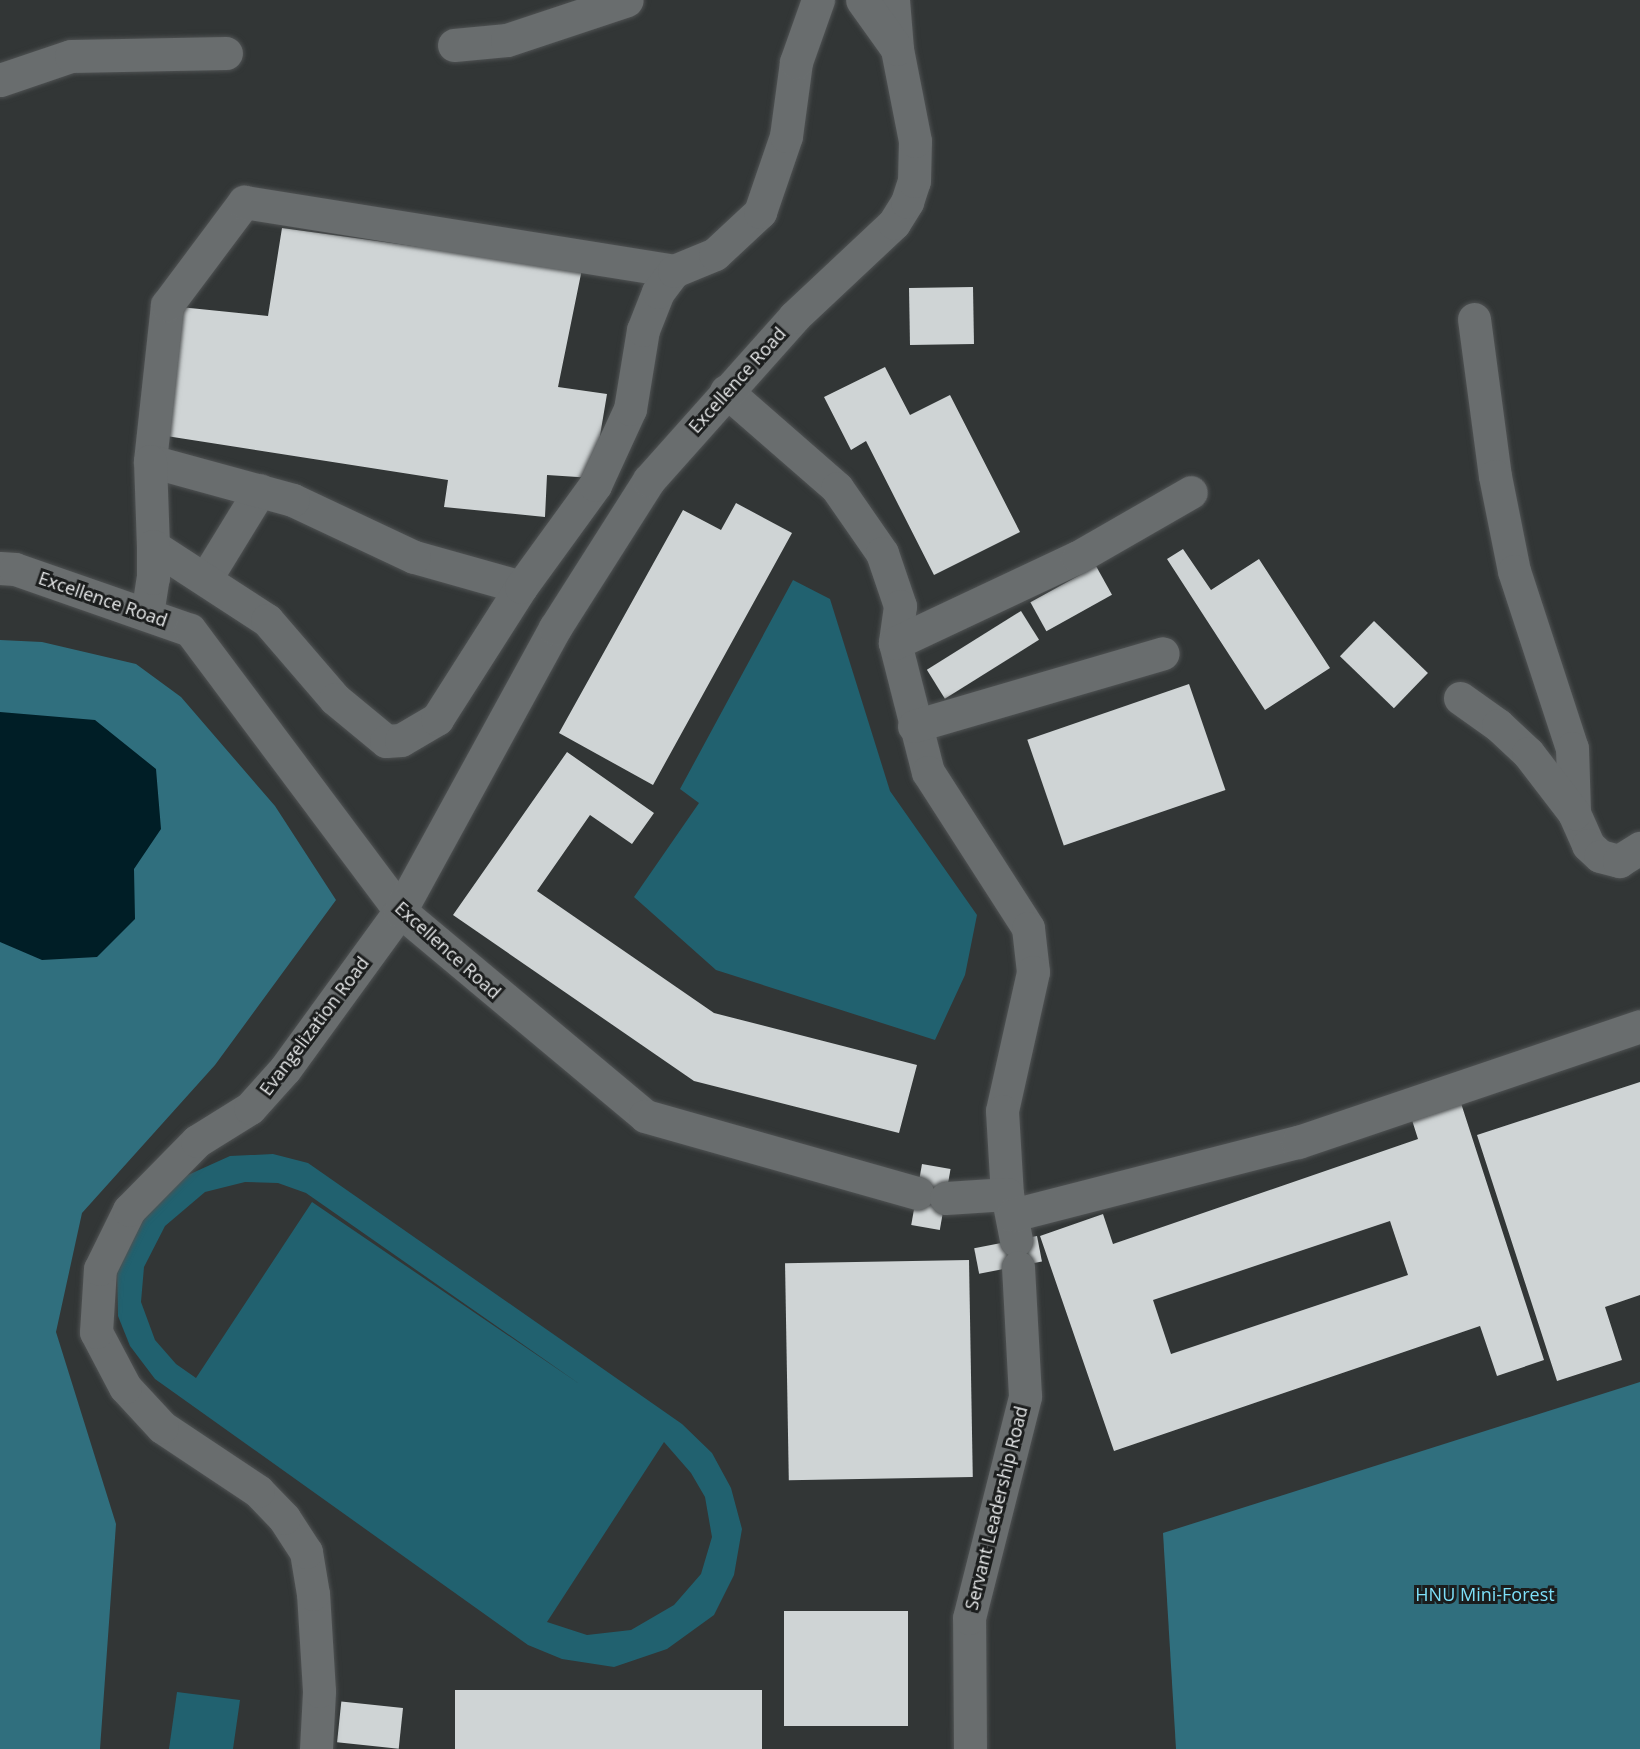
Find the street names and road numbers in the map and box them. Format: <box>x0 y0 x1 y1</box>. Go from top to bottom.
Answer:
street label: Excellence Road <box>684 323 790 437</box>
street label: Excellence Road <box>36 567 170 631</box>
street label: Excellence Road <box>391 897 505 1003</box>
street label: Evangelization Road <box>255 952 373 1100</box>
street label: Servant Leadership Road <box>960 1404 1032 1612</box>

